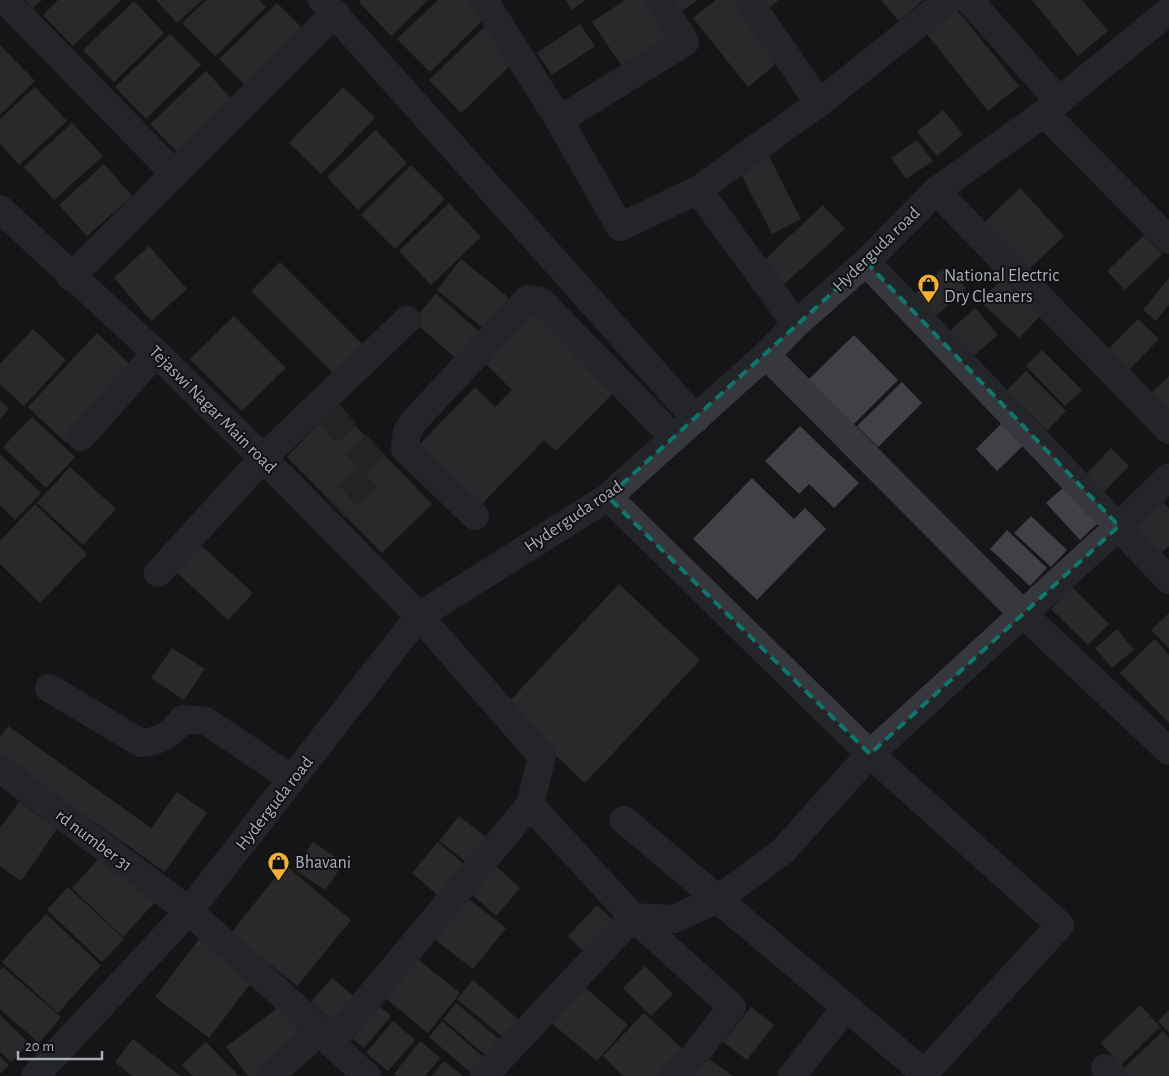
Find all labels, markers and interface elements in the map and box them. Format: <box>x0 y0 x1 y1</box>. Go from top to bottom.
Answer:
street label: Hyderguda road <box>830 204 924 296</box>
place label: National Electric Dry Cleaners <box>944 267 1059 306</box>
shop icon: National Electric Dry Cleaners <box>916 273 940 304</box>
street label: Tejaswi Nagar Main road <box>145 343 279 477</box>
street label: Hyderguda road <box>522 478 626 556</box>
street label: Hyderguda road <box>233 753 317 854</box>
street label: rd number 31 <box>52 806 135 875</box>
shop icon: Bhavani <box>267 850 291 881</box>
place label: Bhavani <box>295 854 351 872</box>
scale bar <box>18 1028 101 1060</box>
text: 20 m <box>25 1039 54 1054</box>

